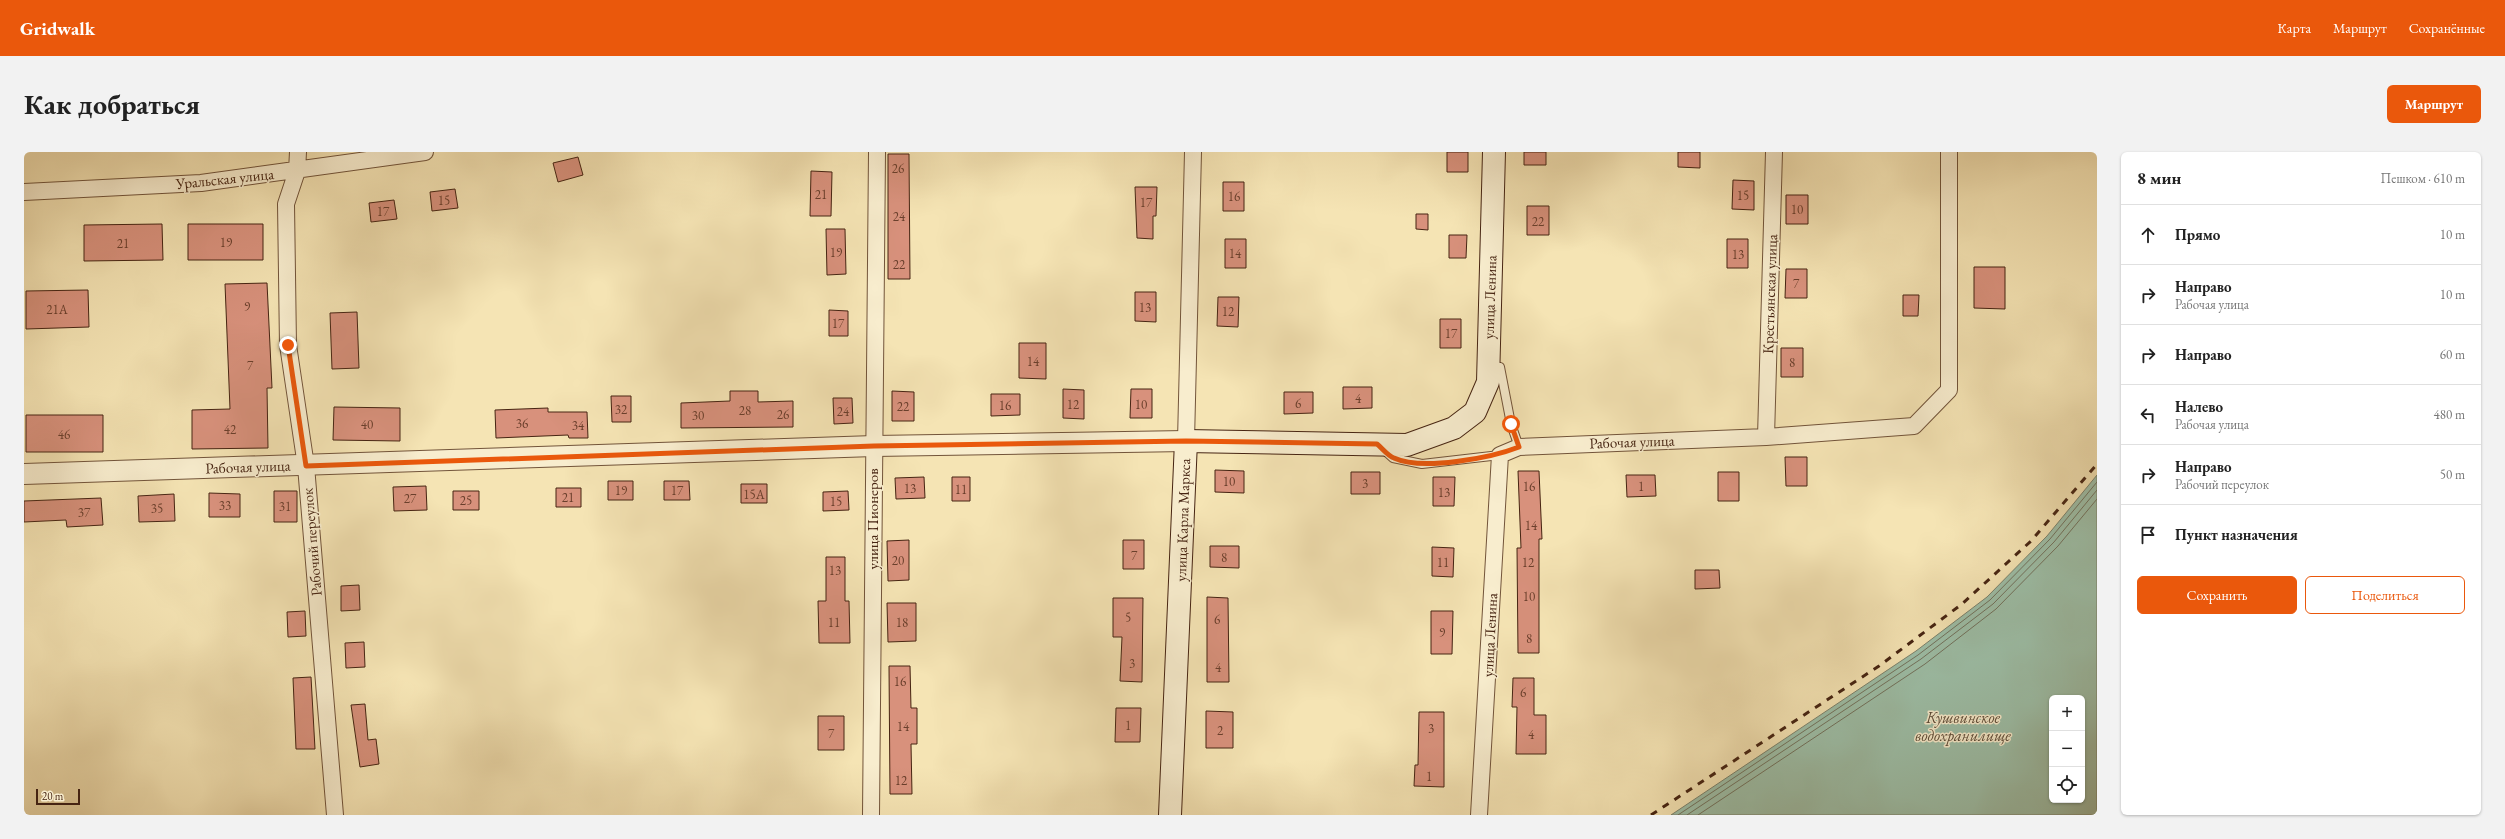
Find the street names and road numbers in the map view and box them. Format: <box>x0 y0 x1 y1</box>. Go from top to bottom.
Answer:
street label: Уральская улица <box>174 164 275 193</box>
street label: Крестьянская улица <box>1758 234 1781 354</box>
street label: улица Ленина <box>1479 255 1500 339</box>
street label: Рабочая улица <box>1589 431 1675 452</box>
street label: Рабочая улица <box>205 456 291 477</box>
street label: улица Карла Маркса <box>1171 458 1194 582</box>
street label: улица Пионеров <box>863 468 882 570</box>
street label: Рабочий переулок <box>297 487 326 597</box>
street label: улица Ленина <box>1478 592 1501 677</box>

